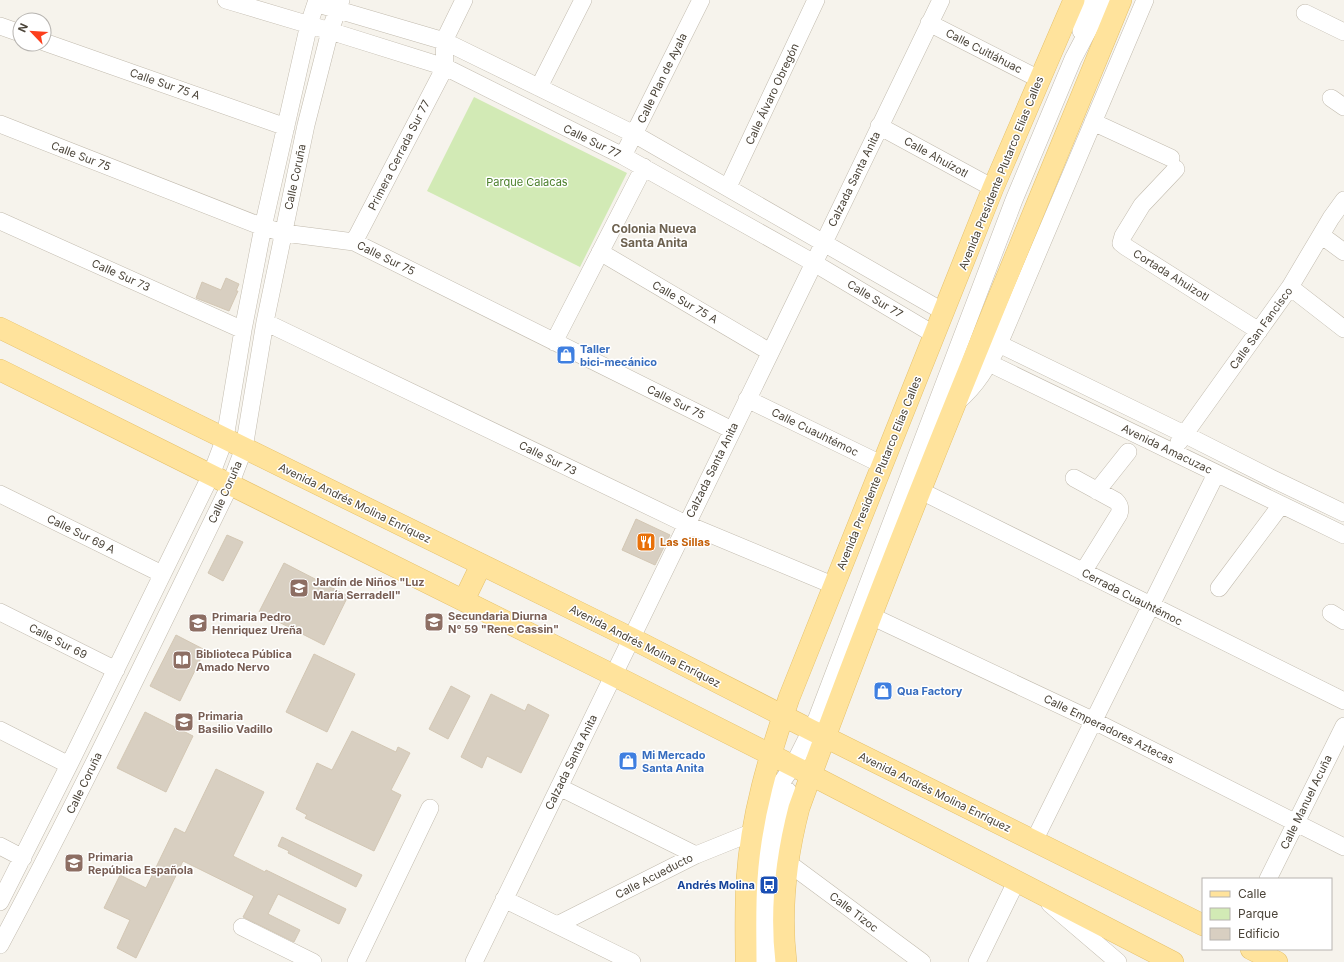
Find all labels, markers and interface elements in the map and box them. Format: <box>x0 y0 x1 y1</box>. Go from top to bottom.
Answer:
north arrow <box>12 12 52 52</box>
text: N <box>15 21 31 35</box>
street label: Calle Cuitláhuac <box>943 26 1025 76</box>
street label: Calle Plan de Ayala <box>634 31 690 125</box>
street label: Calle Álvaro Obregón <box>742 41 802 147</box>
street label: Calle Sur 75 A <box>128 65 202 103</box>
street label: Avenida Presidente Plutarco Elías Calles <box>956 74 1046 272</box>
street label: Primera Cerrada Sur 77 <box>365 97 433 213</box>
street label: Calle Sur 77 <box>561 121 623 161</box>
street label: Calzada Santa Anita <box>825 129 883 229</box>
street label: Calle Ahuízotl <box>902 134 970 180</box>
street label: Calle Sur 75 <box>49 138 113 174</box>
street label: Calle Coruña <box>281 143 309 211</box>
park label: Parque Calacas <box>486 175 568 189</box>
district label: Colonia Nueva Santa Anita <box>612 221 697 250</box>
street label: Calle Sur 75 <box>355 238 418 278</box>
street label: Cortada Ahuizotl <box>1130 246 1212 304</box>
street label: Calle Sur 73 <box>90 256 153 294</box>
street label: Calle Sur 77 <box>845 277 905 321</box>
street label: Calle Sur 75 A <box>650 278 721 327</box>
street label: Calle San Fancisco <box>1226 284 1296 372</box>
place label: Taller bici-mecánico <box>580 342 657 369</box>
shop icon: Taller bici-mecánico <box>555 344 577 366</box>
street label: Avenida Presidente Plutarco Elías Calles <box>834 374 924 572</box>
street label: Calle Sur 75 <box>645 382 708 422</box>
street label: Calle Cuauhtémoc <box>769 405 861 459</box>
street label: Calzada Santa Anita <box>683 420 741 520</box>
street label: Avenida Amacuzac <box>1119 421 1215 477</box>
street label: Calle Sur 73 <box>517 438 579 478</box>
street label: Calle Coruña <box>205 459 245 525</box>
street label: Avenida Andrés Molina Enríquez <box>277 460 433 546</box>
street label: Calle Sur 69 A <box>45 511 118 557</box>
restaurant icon: Las Sillas <box>635 531 657 553</box>
place label: Las Sillas <box>660 535 710 549</box>
street label: Cerrada Cuauhtémoc <box>1079 566 1185 628</box>
place label: Jardín de Niños "Luz María Serradell" <box>313 575 425 602</box>
school or university icon: Jardín de Niños "Luz María Serradell" <box>288 577 310 599</box>
street label: Avenida Andrés Molina Enríquez <box>567 602 723 690</box>
place label: Secundaria Diurna N° 59 "Rene Cassin" <box>448 609 559 636</box>
place label: Primaria Pedro Henriquez Ureña <box>212 610 302 637</box>
school or university icon: Secundaria Diurna N° 59 "Rene Cassin" <box>423 611 445 633</box>
school or university icon: Primaria Pedro Henriquez Ureña <box>187 612 209 634</box>
street label: Calle Sur 69 <box>27 620 90 662</box>
place label: Biblioteca Pública Amado Nervo <box>196 647 292 674</box>
library icon: Biblioteca Pública Amado Nervo <box>171 649 193 671</box>
shop icon: Qua Factory <box>872 680 894 702</box>
place label: Qua Factory <box>897 684 963 698</box>
street label: Calle Emperadores Aztecas <box>1042 691 1177 767</box>
place label: Primaria Basilio Vadillo <box>198 709 273 736</box>
school or university icon: Primaria Basilio Vadillo <box>173 711 195 733</box>
street label: Calzada Santa Anita <box>542 712 600 812</box>
place label: Mi Mercado Santa Anita <box>642 748 706 775</box>
street label: Avenida Andrés Molina Enríquez <box>857 749 1013 835</box>
street label: Calle Coruña <box>63 750 105 816</box>
shop icon: Mi Mercado Santa Anita <box>617 750 639 772</box>
street label: Calle Manuel Acuña <box>1277 752 1335 852</box>
place label: Primaria República Española <box>88 850 193 877</box>
street label: Calle Acueducto <box>613 850 696 902</box>
school or university icon: Primaria República Española <box>63 852 85 874</box>
bus stop icon: Andrés Molina <box>758 874 780 896</box>
place label: Andrés Molina <box>677 878 755 892</box>
legend <box>1202 878 1332 950</box>
text: Calle <box>1238 886 1266 901</box>
street label: Calle Tizoc <box>827 889 881 935</box>
text: Parque <box>1238 906 1278 921</box>
text: Edificio <box>1238 926 1280 941</box>

